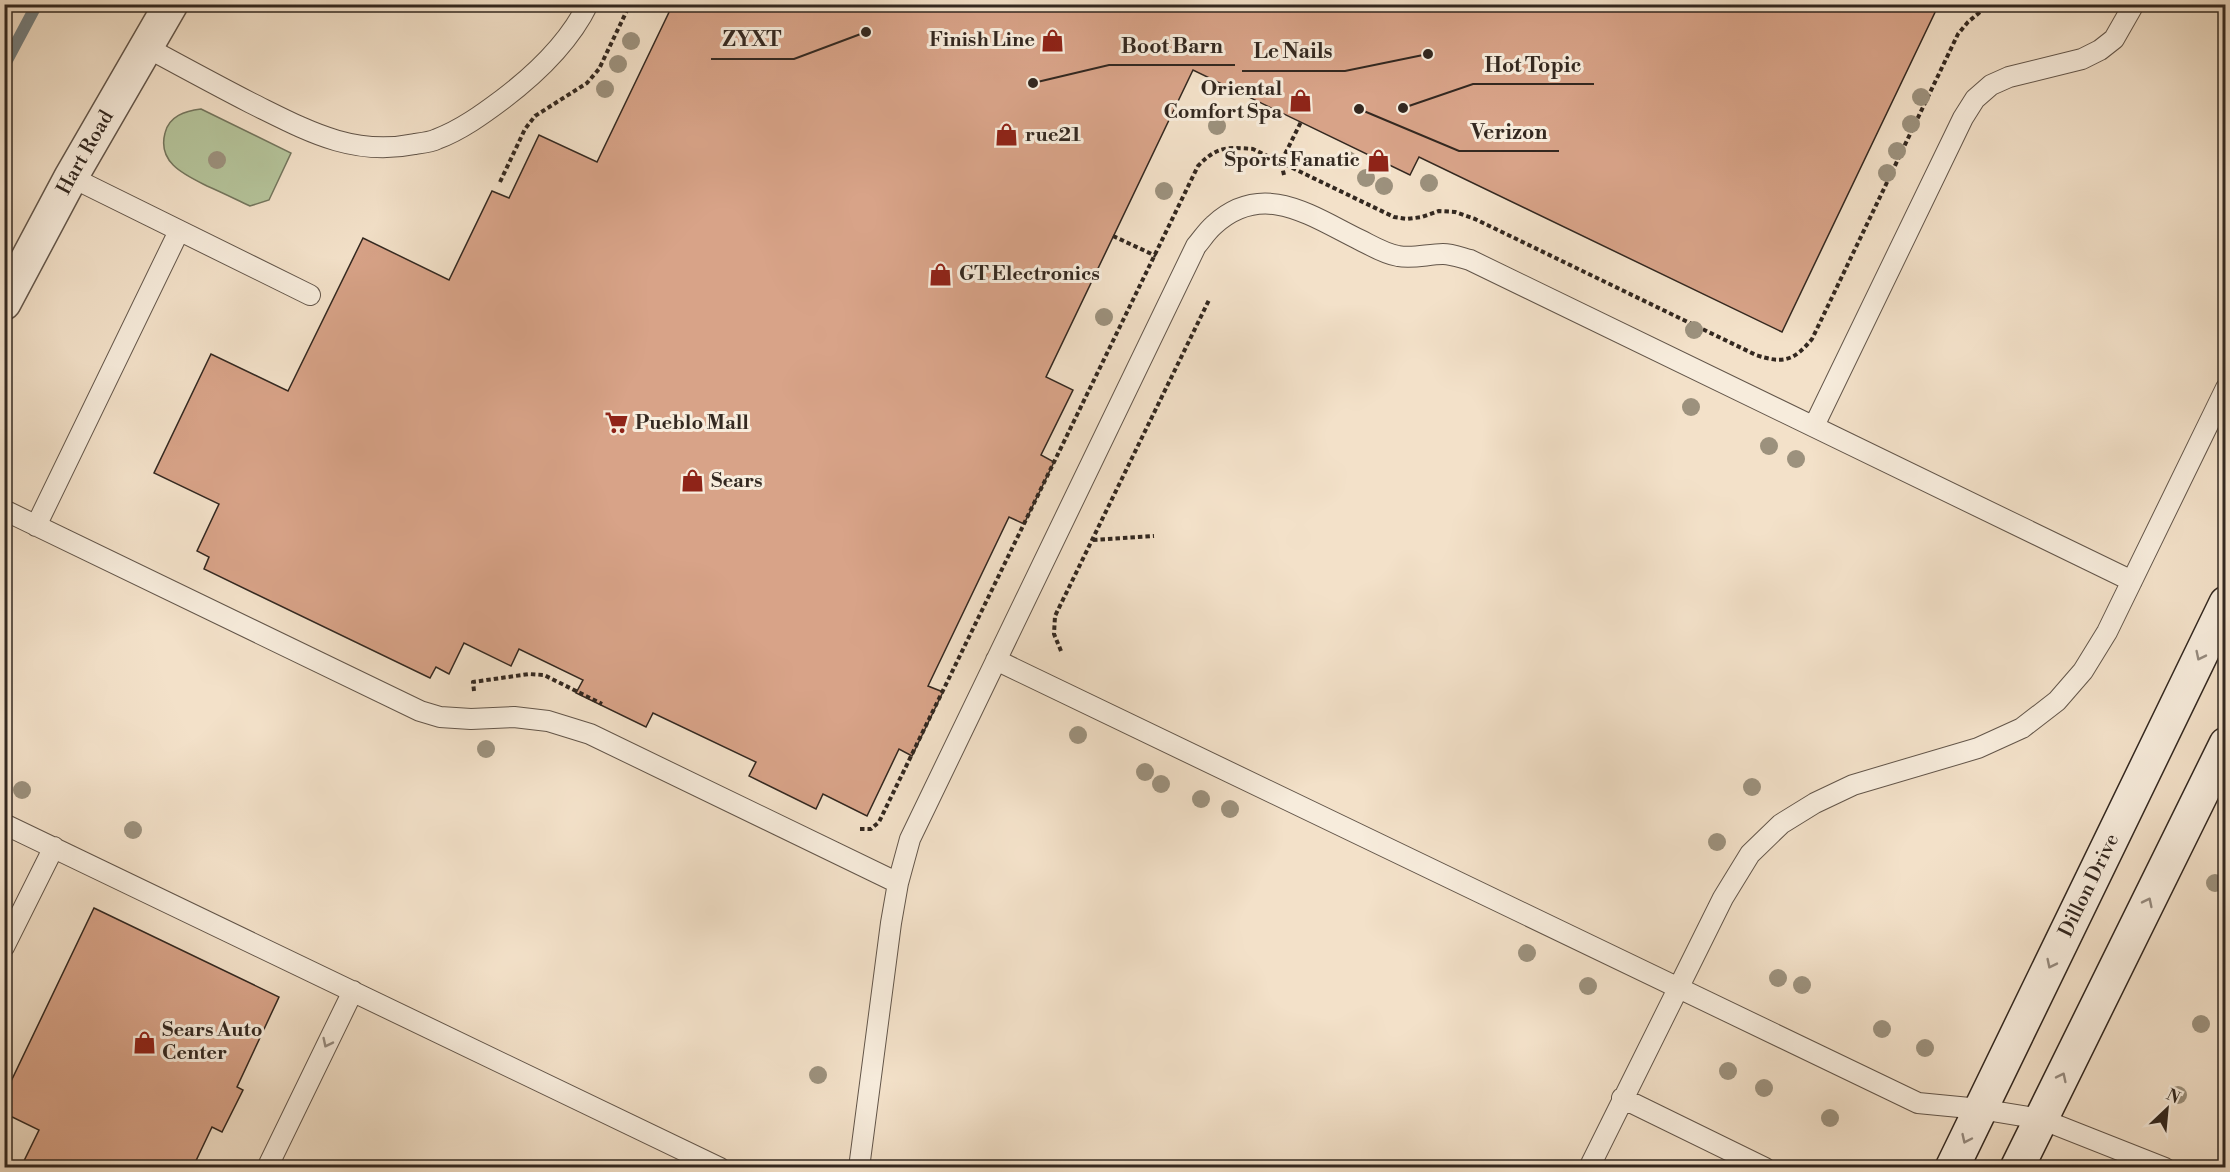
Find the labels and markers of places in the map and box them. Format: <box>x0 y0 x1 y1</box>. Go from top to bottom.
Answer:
callout: ZYXT <box>711 20 794 59</box>
callout: Boot Barn <box>1109 26 1235 65</box>
shop icon: Finish Line <box>1040 27 1066 53</box>
place label: Finish Line <box>929 28 1035 53</box>
callout: Le Nails <box>1242 32 1345 71</box>
callout: Hot Topic <box>1473 45 1594 84</box>
place label: Oriental Comfort Spa <box>1163 77 1282 125</box>
shop icon: Oriental Comfort Spa <box>1287 87 1313 113</box>
callout: Verizon <box>1459 112 1559 151</box>
shop icon: rue21 <box>994 122 1020 148</box>
place label: rue21 <box>1025 123 1081 148</box>
shop icon: Sports Fanatic <box>1365 147 1391 173</box>
place label: Sports Fanatic <box>1225 148 1360 173</box>
shop icon: GT Electronics <box>928 261 954 287</box>
place label: GT Electronics <box>959 262 1100 287</box>
supermarket icon: Pueblo Mall <box>604 410 630 436</box>
place label: Pueblo Mall <box>635 411 749 436</box>
shop icon: Sears <box>680 468 706 494</box>
place label: Sears <box>711 469 763 494</box>
place label: Sears Auto Center <box>162 1018 262 1066</box>
shop icon: Sears Auto Center <box>131 1029 157 1055</box>

